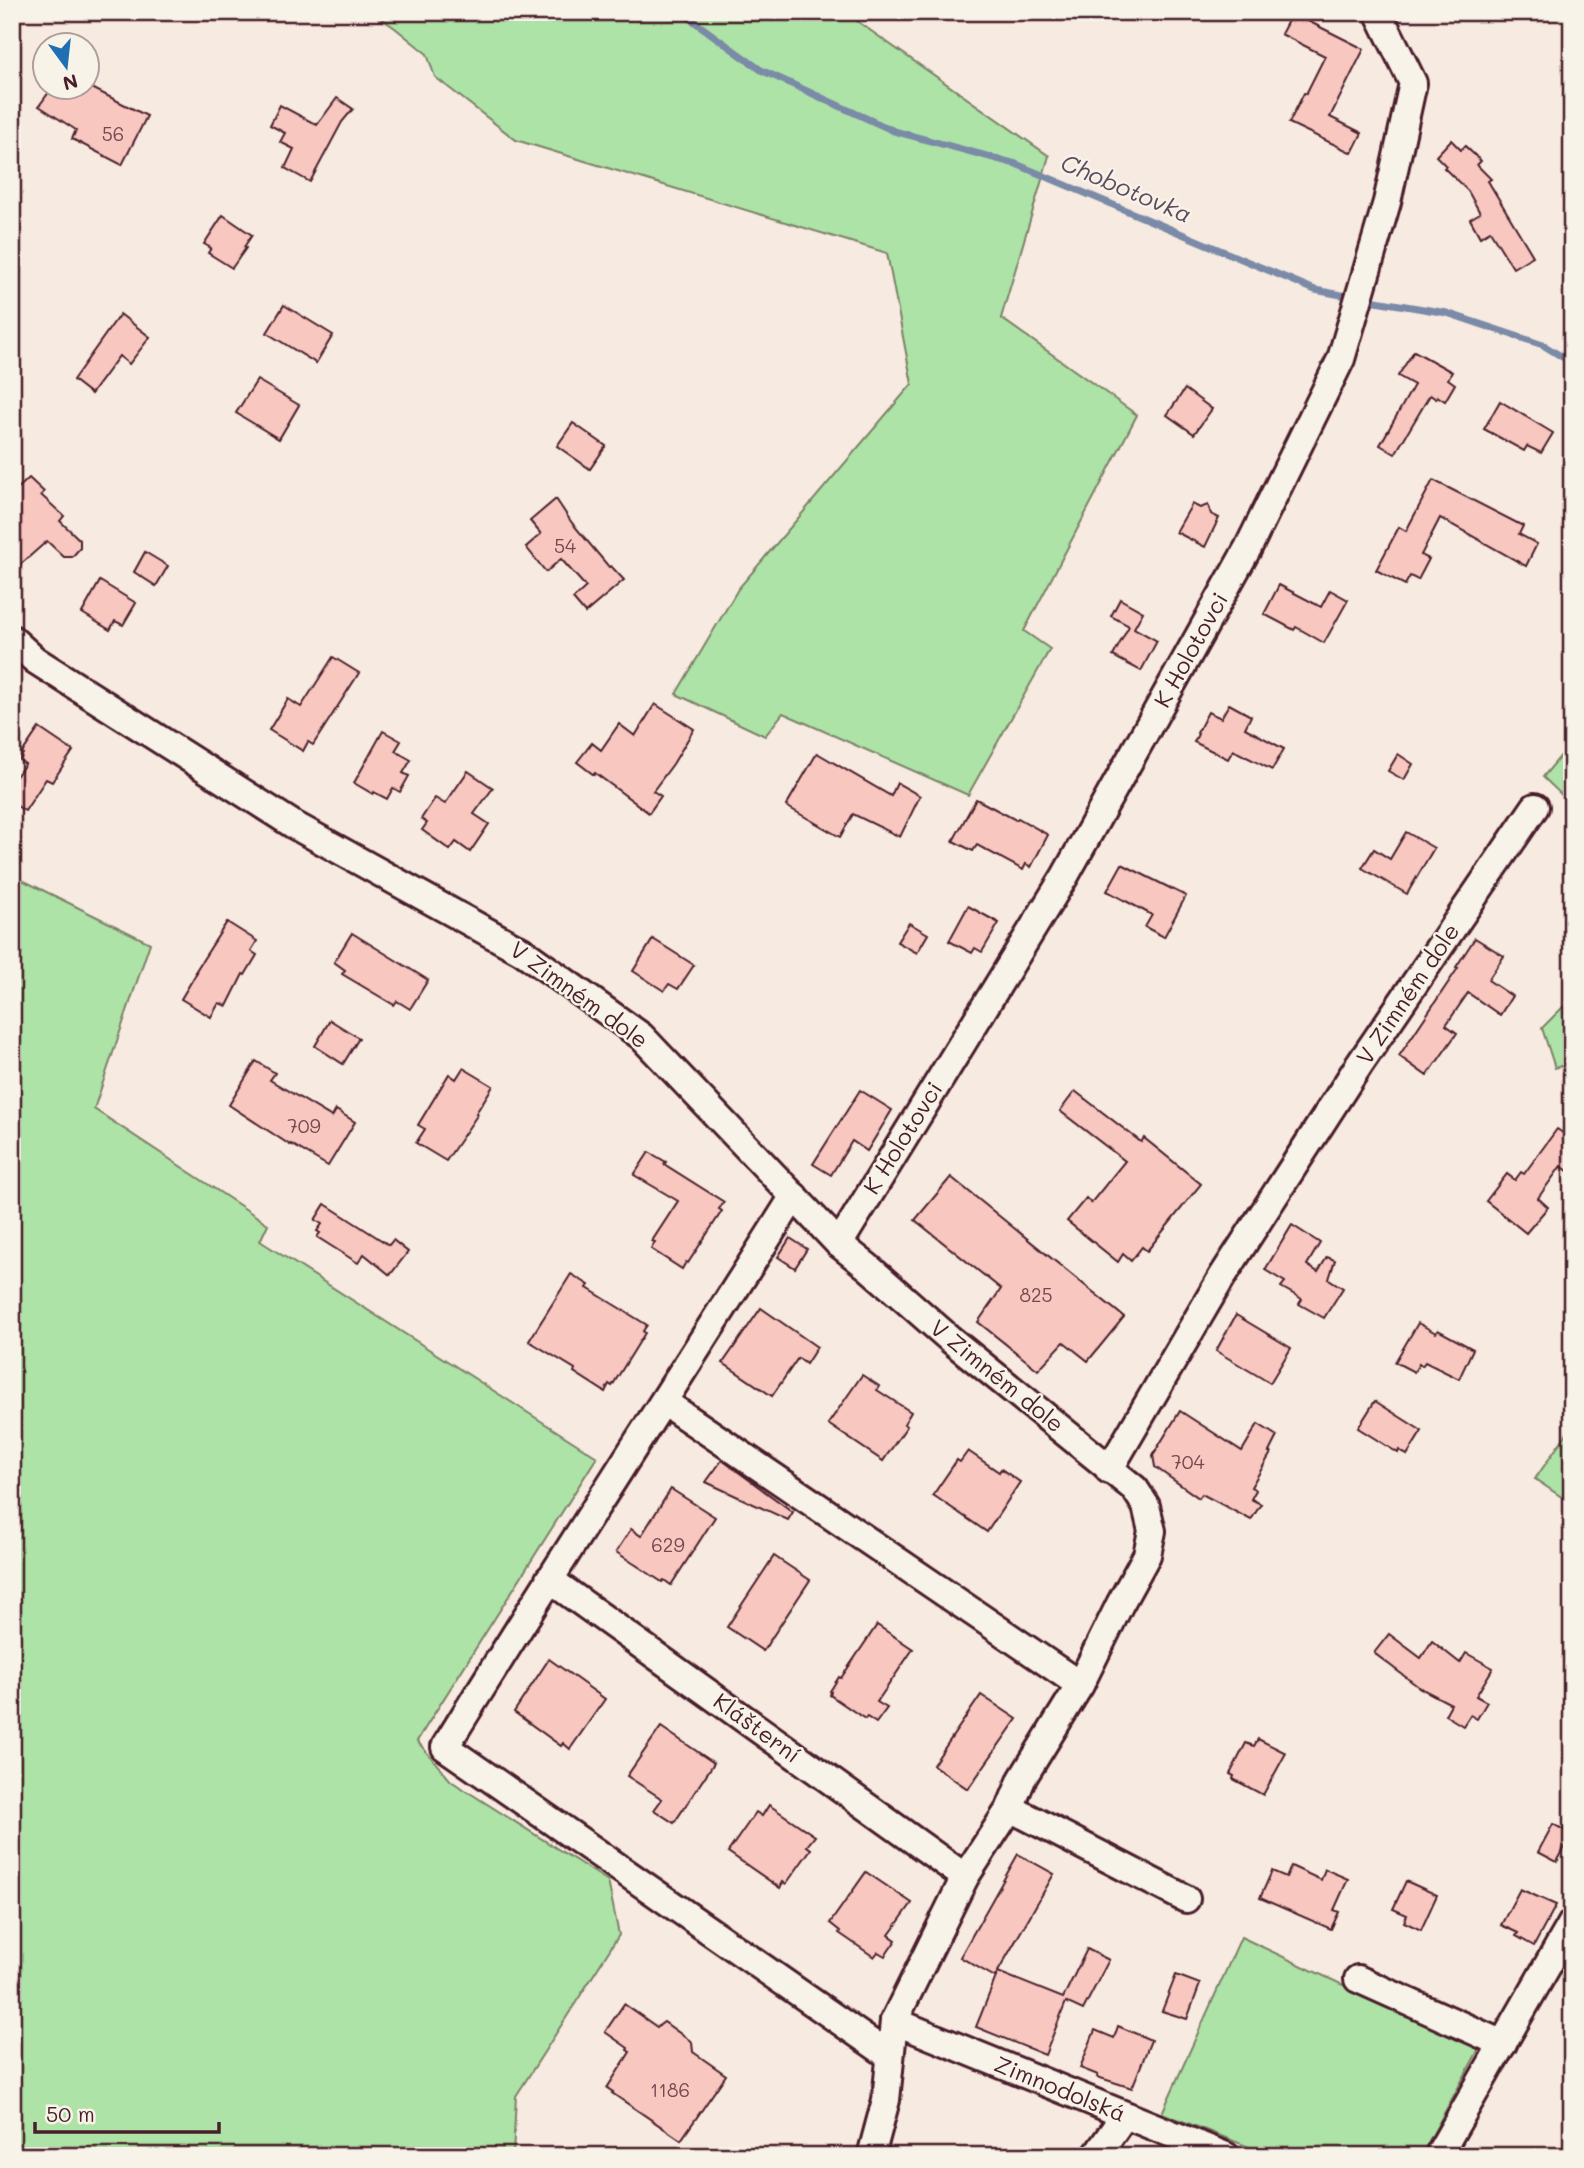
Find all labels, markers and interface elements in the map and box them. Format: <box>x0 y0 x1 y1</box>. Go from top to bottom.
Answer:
north arrow <box>32 32 102 102</box>
text: N <box>60 69 81 97</box>
house number: 56 <box>102 121 124 146</box>
water label: Chobotovka <box>1056 146 1197 229</box>
house number: 54 <box>554 533 576 558</box>
street label: K Holotovci <box>1146 587 1234 712</box>
street label: V Zimném dole <box>1349 917 1465 1070</box>
street label: V Zimném dole <box>504 934 655 1054</box>
street label: K Holotovci <box>856 1076 949 1199</box>
house number: 709 <box>287 1113 321 1138</box>
house number: 825 <box>1019 1282 1053 1307</box>
street label: V Zimném dole <box>924 1312 1071 1438</box>
house number: 704 <box>1171 1449 1205 1474</box>
house number: 629 <box>651 1532 685 1557</box>
street label: Klášterní <box>708 1685 807 1769</box>
street label: Zimnodolská <box>990 2048 1130 2128</box>
house number: 1186 <box>650 2077 690 2102</box>
scale bar <box>35 2091 219 2135</box>
text: 50 m <box>46 2100 95 2127</box>

